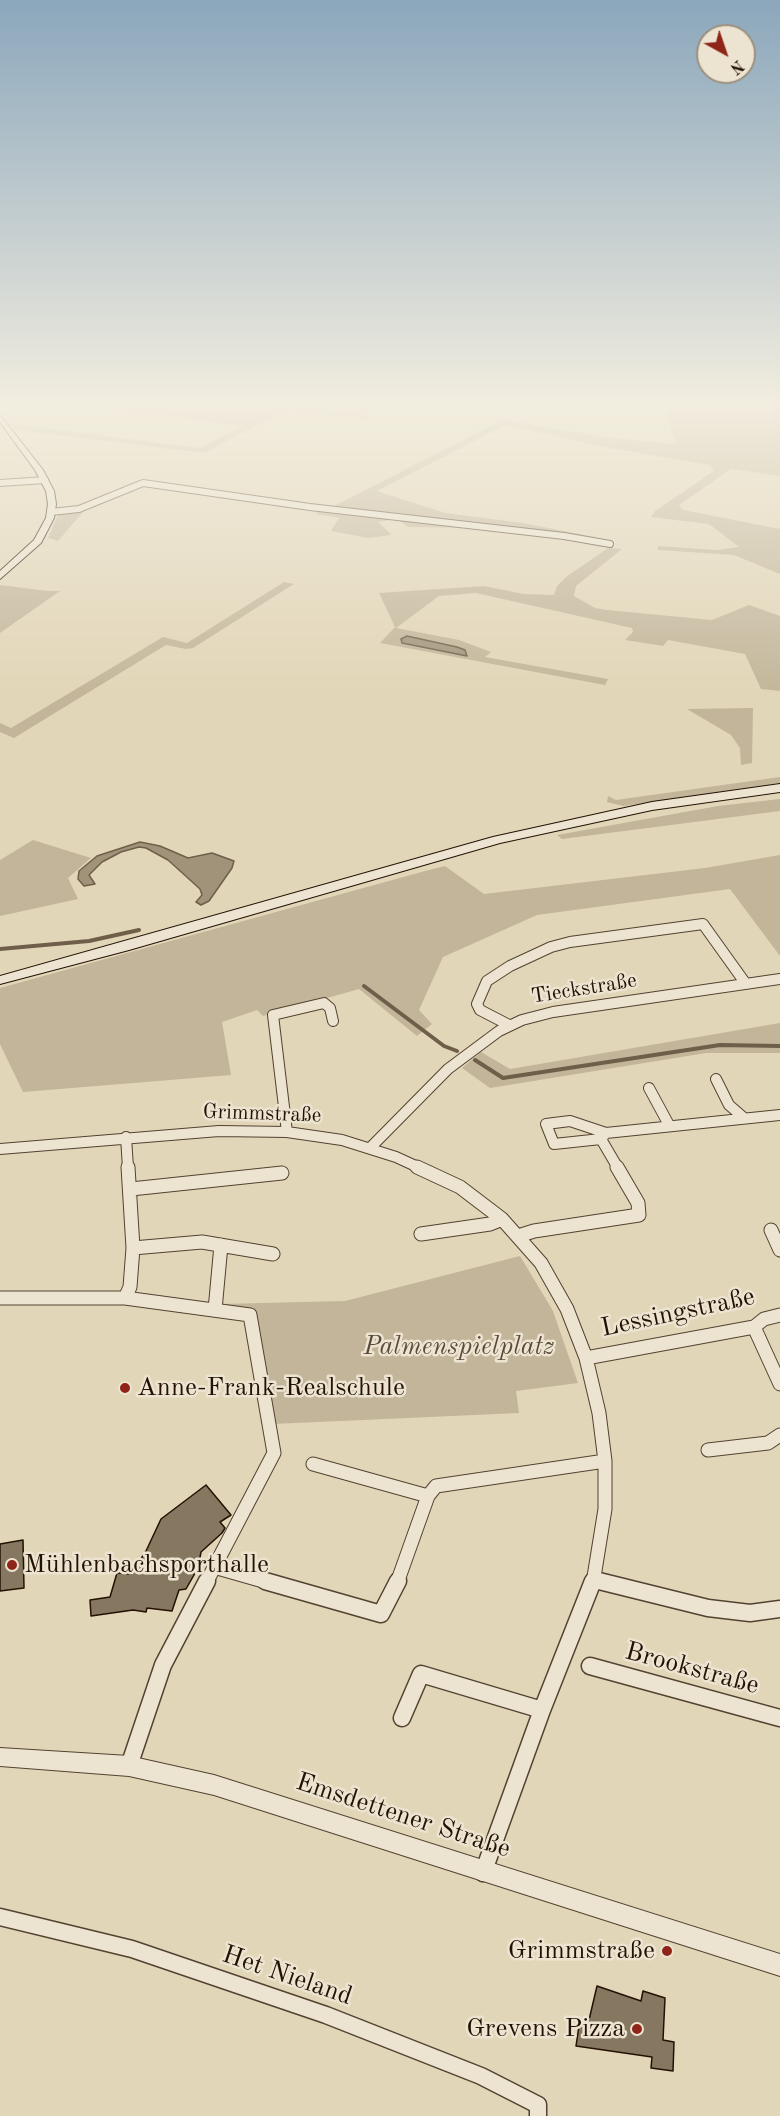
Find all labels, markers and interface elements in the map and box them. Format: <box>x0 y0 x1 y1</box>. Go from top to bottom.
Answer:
north arrow <box>696 24 756 84</box>
text: N <box>726 56 746 76</box>
street label: Tieckstraße <box>529 968 639 1010</box>
street label: Grimmstraße <box>202 1099 322 1129</box>
street label: Lessingstraße <box>598 1281 758 1345</box>
park label: Palmenspielplatz <box>364 1331 554 1363</box>
place label: Anne-Frank-Realschule <box>137 1372 405 1404</box>
marker: Anne-Frank-Realschule <box>118 1381 132 1395</box>
place label: Mühlenbachsporthalle <box>24 1549 269 1581</box>
marker: Mühlenbachsporthalle <box>5 1558 19 1572</box>
street label: Brookstraße <box>622 1636 762 1702</box>
street label: Emsdettener Straße <box>292 1767 514 1865</box>
place label: Grimmstraße <box>508 1935 655 1967</box>
street label: Het Nieland <box>218 1939 356 2013</box>
marker: Grimmstraße <box>660 1944 674 1958</box>
place label: Grevens Pizza <box>466 2013 625 2045</box>
marker: Grevens Pizza <box>630 2022 644 2036</box>

